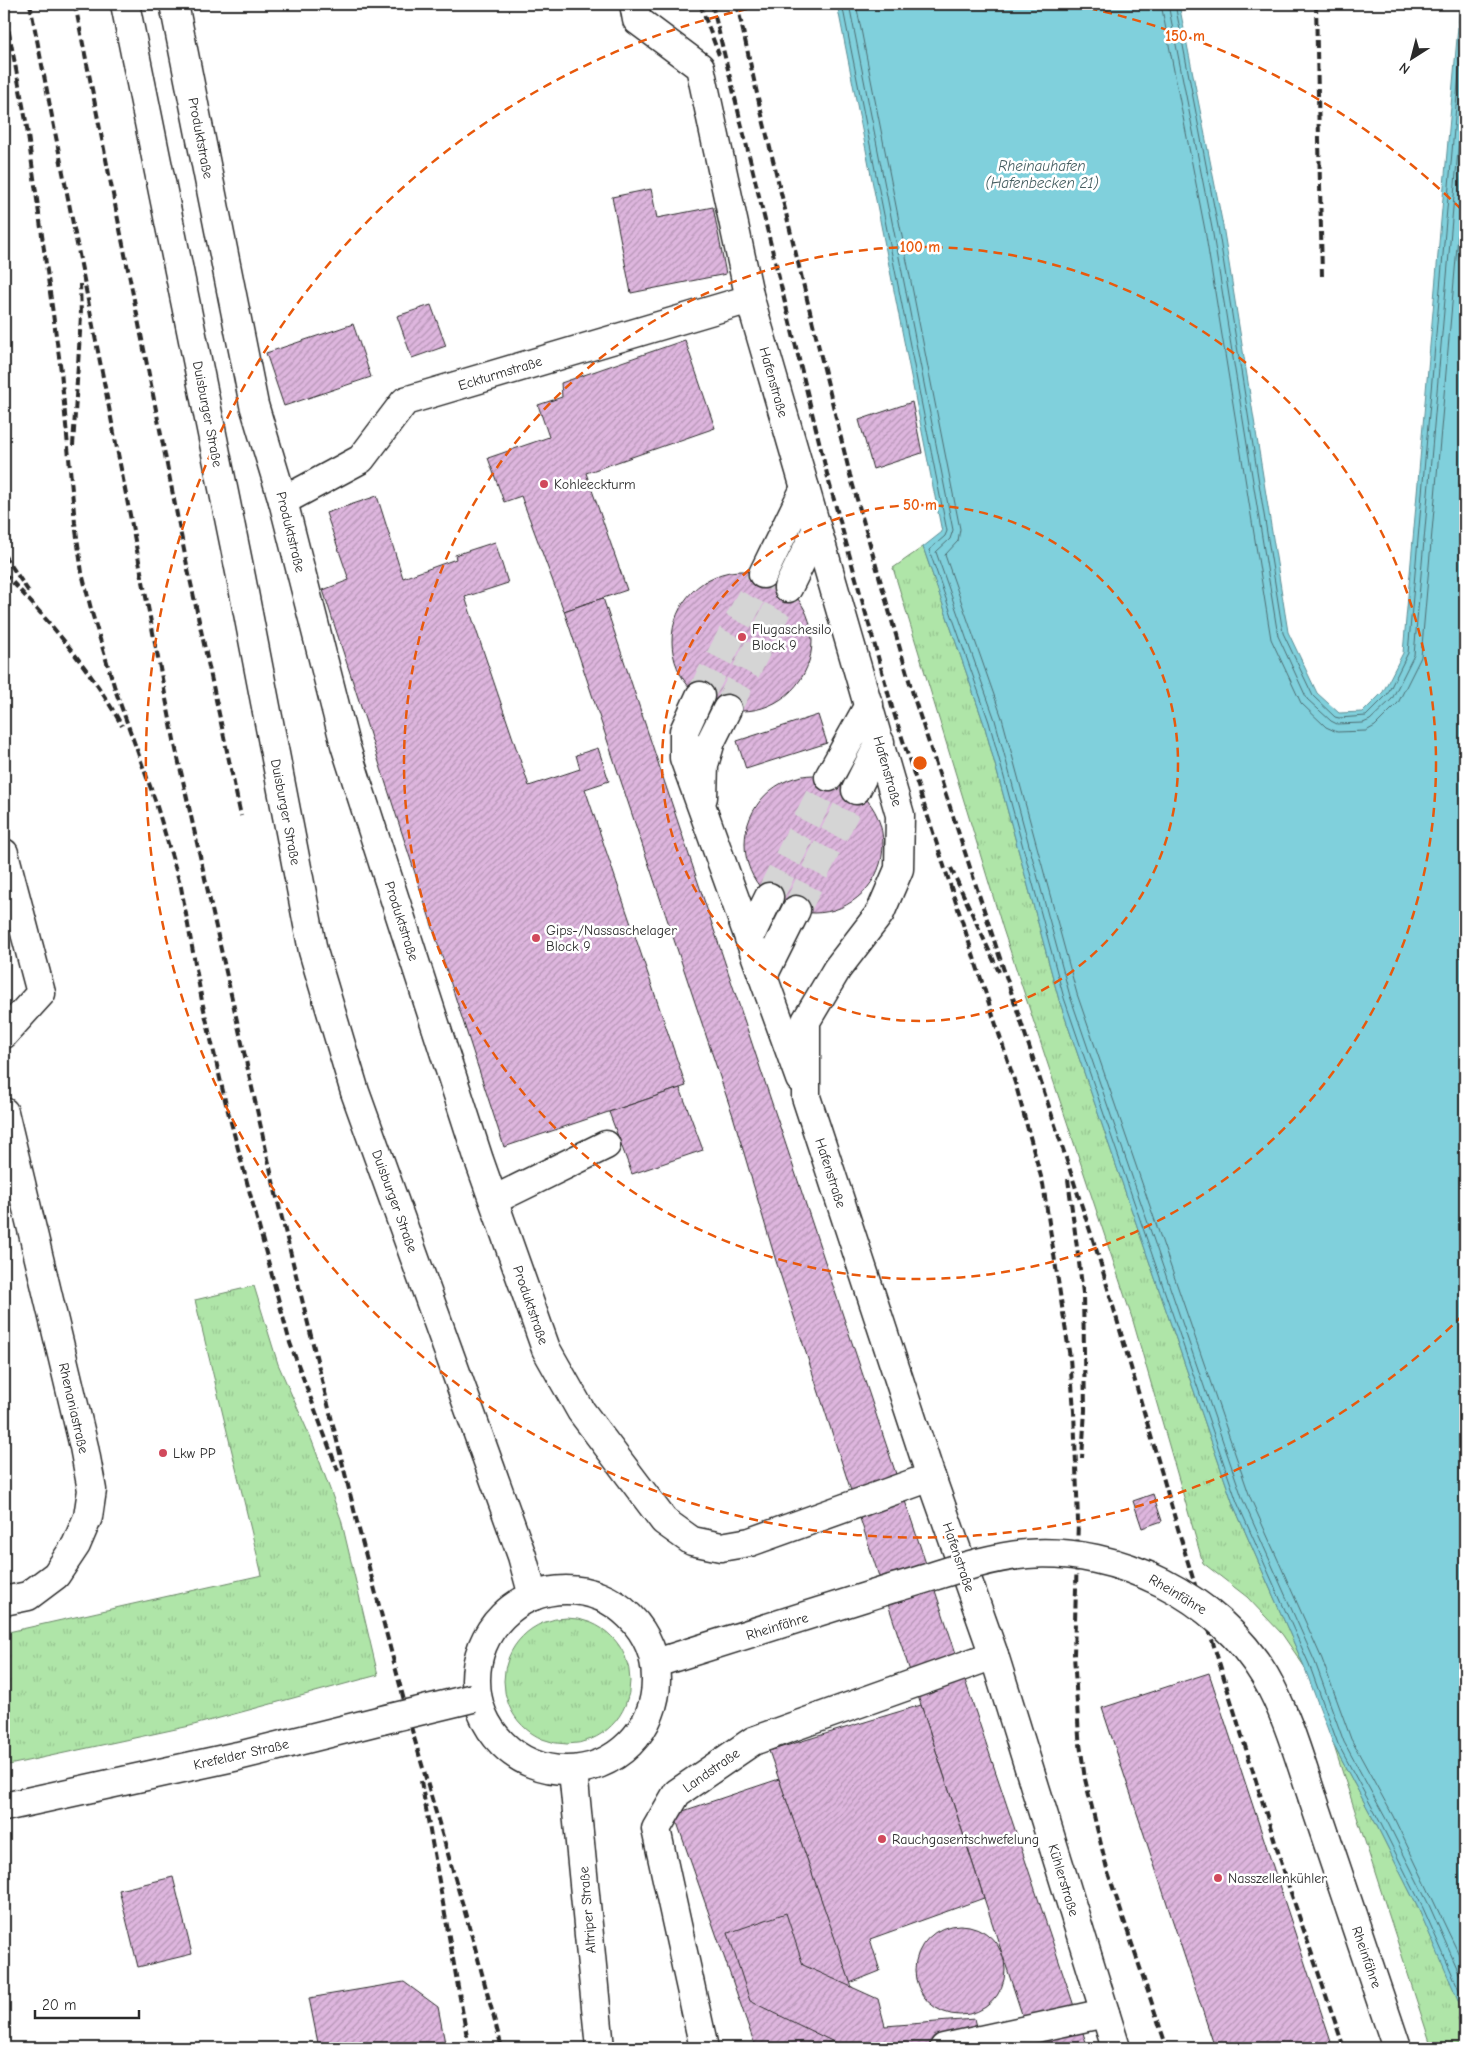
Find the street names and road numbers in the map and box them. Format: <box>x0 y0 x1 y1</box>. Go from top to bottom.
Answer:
street label: Produktstraße <box>184 96 217 180</box>
street label: Hafenstraße <box>755 345 792 419</box>
street label: Eckturmstraße <box>456 353 544 394</box>
street label: Duisburger Straße <box>189 359 226 469</box>
street label: Produktstraße <box>272 490 309 574</box>
street label: Hafenstraße <box>869 734 906 808</box>
street label: Duisburger Straße <box>267 757 304 867</box>
street label: Produktstraße <box>381 879 422 963</box>
street label: Hafenstraße <box>811 1136 850 1210</box>
street label: Duisburger Straße <box>368 1147 421 1255</box>
street label: Produktstraße <box>509 1263 552 1347</box>
street label: Rhenaniastraße <box>55 1361 92 1455</box>
street label: Hafenstraße <box>939 1520 978 1594</box>
street label: Rheinfähre <box>1146 1571 1210 1618</box>
street label: Rheinfähre <box>744 1609 810 1644</box>
street label: Krefelder Straße <box>192 1735 290 1774</box>
street label: Landstraße <box>679 1745 743 1796</box>
street label: Kühlerstraße <box>1044 1842 1083 1918</box>
street label: Altriper Straße <box>575 1866 600 1954</box>
street label: Rheinfähre <box>1348 1924 1385 1990</box>

